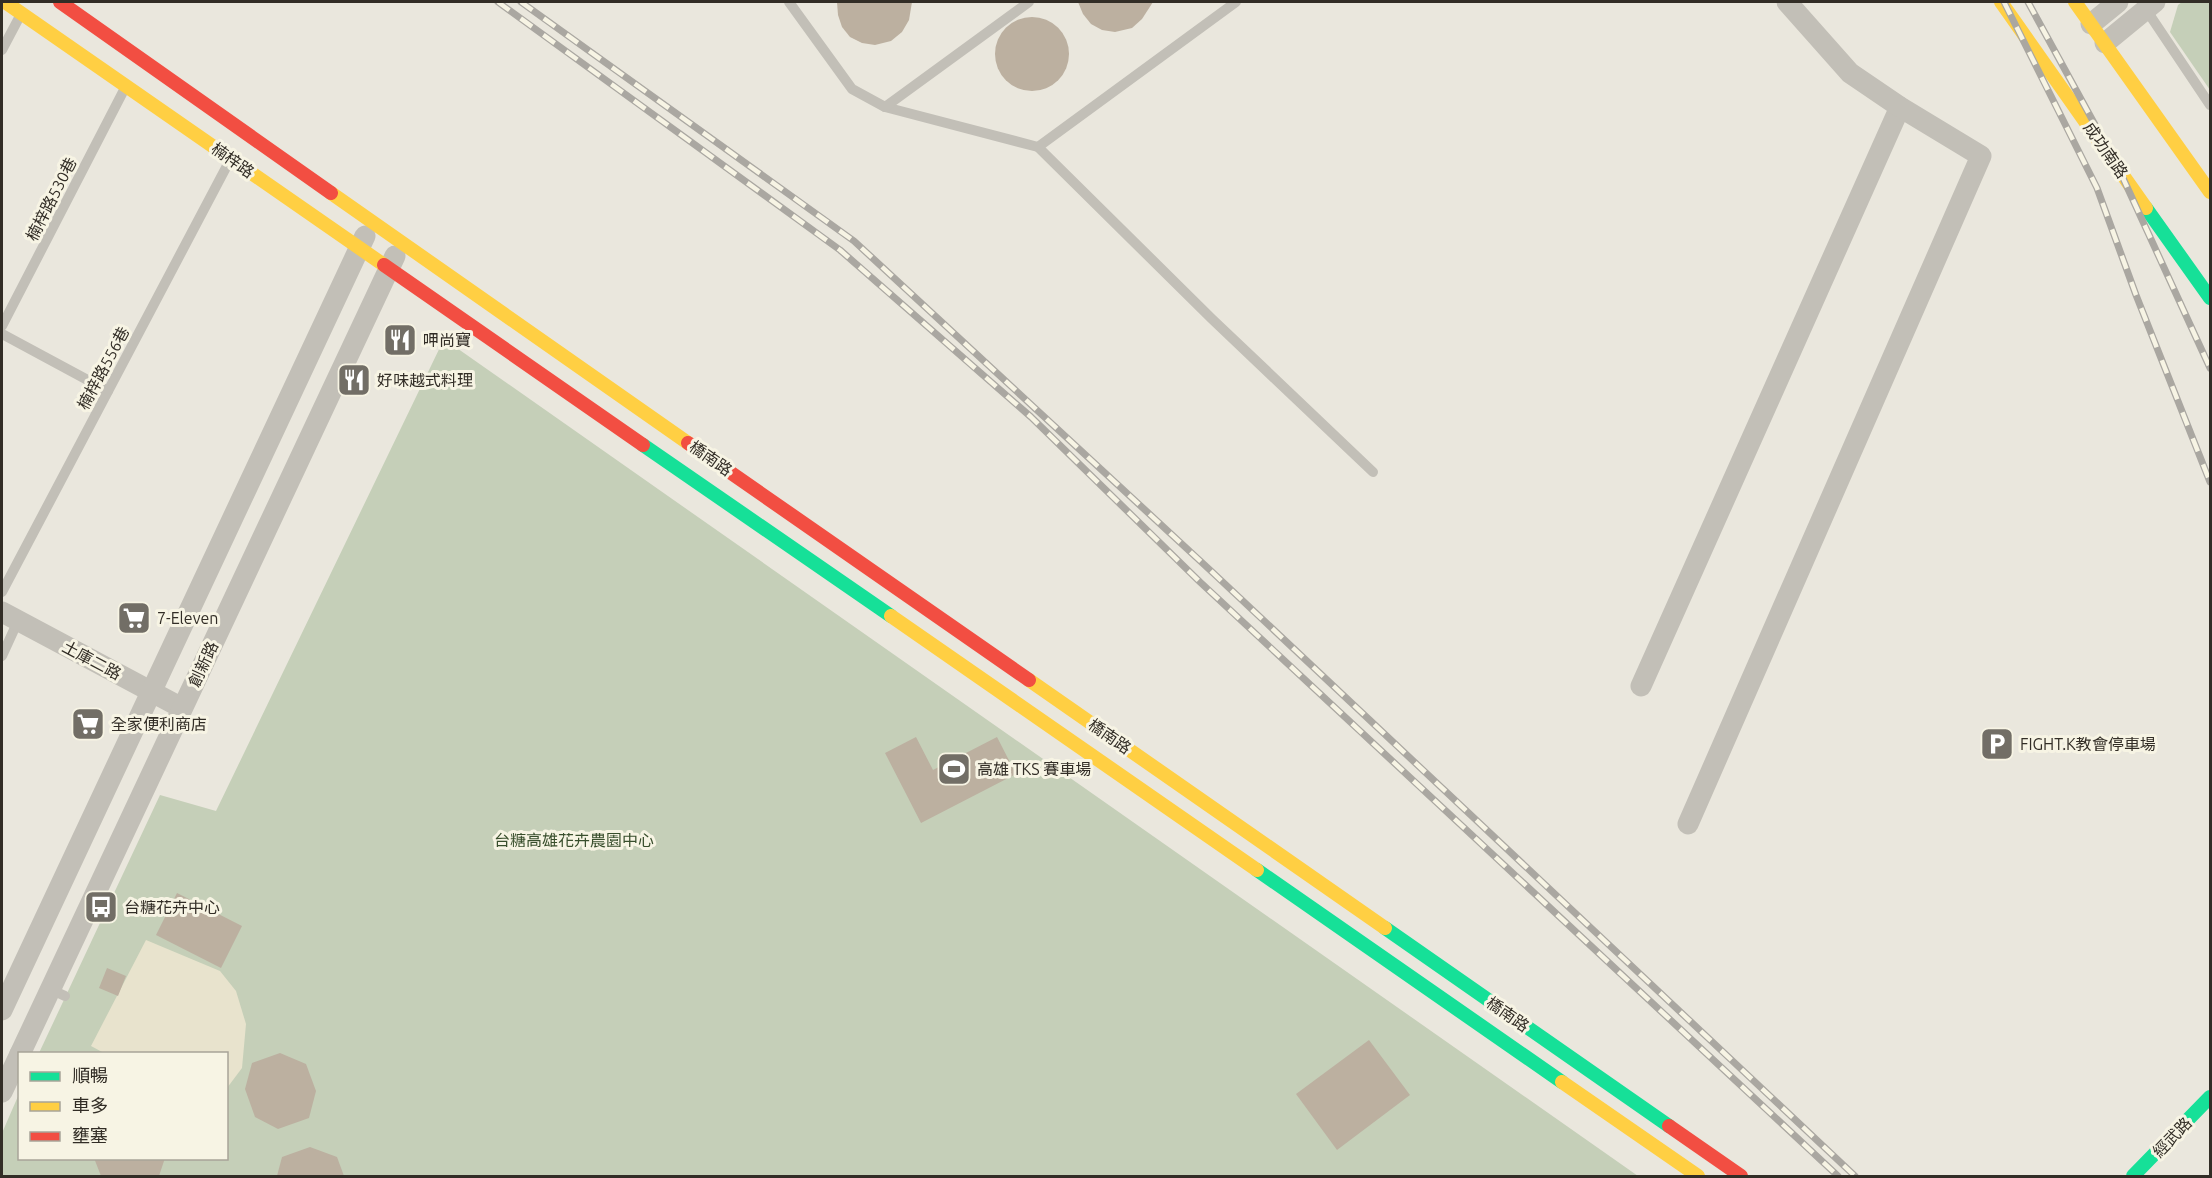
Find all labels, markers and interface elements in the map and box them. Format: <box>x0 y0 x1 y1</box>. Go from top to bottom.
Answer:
street label: 成功南路 <box>2080 119 2132 181</box>
street label: 楠梓路 <box>208 139 258 181</box>
street label: 楠梓路530巷 <box>22 154 80 244</box>
restaurant icon: 呷尚寶 <box>382 322 418 358</box>
street label: 楠梓路556巷 <box>74 324 132 412</box>
place label: 呷尚寶 <box>423 331 471 349</box>
restaurant icon: 好味越式料理 <box>336 362 372 398</box>
place label: 好味越式料理 <box>377 371 473 389</box>
street label: 橋南路 <box>686 437 736 479</box>
supermarket icon: 7-Eleven <box>116 600 152 636</box>
place label: 7-Eleven <box>157 609 218 627</box>
street label: 土庫二路 <box>60 637 124 683</box>
street label: 創新路 <box>185 638 221 690</box>
supermarket icon: 全家便利商店 <box>70 706 106 742</box>
place label: 全家便利商店 <box>111 715 207 733</box>
street label: 橋南路 <box>1085 715 1135 757</box>
parking icon: FIGHT.K教會停車場 <box>1979 726 2015 762</box>
place label: FIGHT.K教會停車場 <box>2020 735 2156 753</box>
sports icon: 高雄 TKS 賽車場 <box>936 751 972 787</box>
place label: 高雄 TKS 賽車場 <box>977 760 1091 778</box>
park label: 台糖高雄花卉農園中心 <box>494 831 654 849</box>
bus stop icon: 台糖花卉中心 <box>83 889 119 925</box>
place label: 台糖花卉中心 <box>124 898 220 916</box>
street label: 橋南路 <box>1483 993 1533 1035</box>
legend <box>18 1052 228 1160</box>
text: 順暢 <box>72 1065 108 1085</box>
text: 車多 <box>72 1095 108 1115</box>
street label: 經武路 <box>2149 1113 2195 1161</box>
text: 壅塞 <box>72 1125 108 1145</box>

